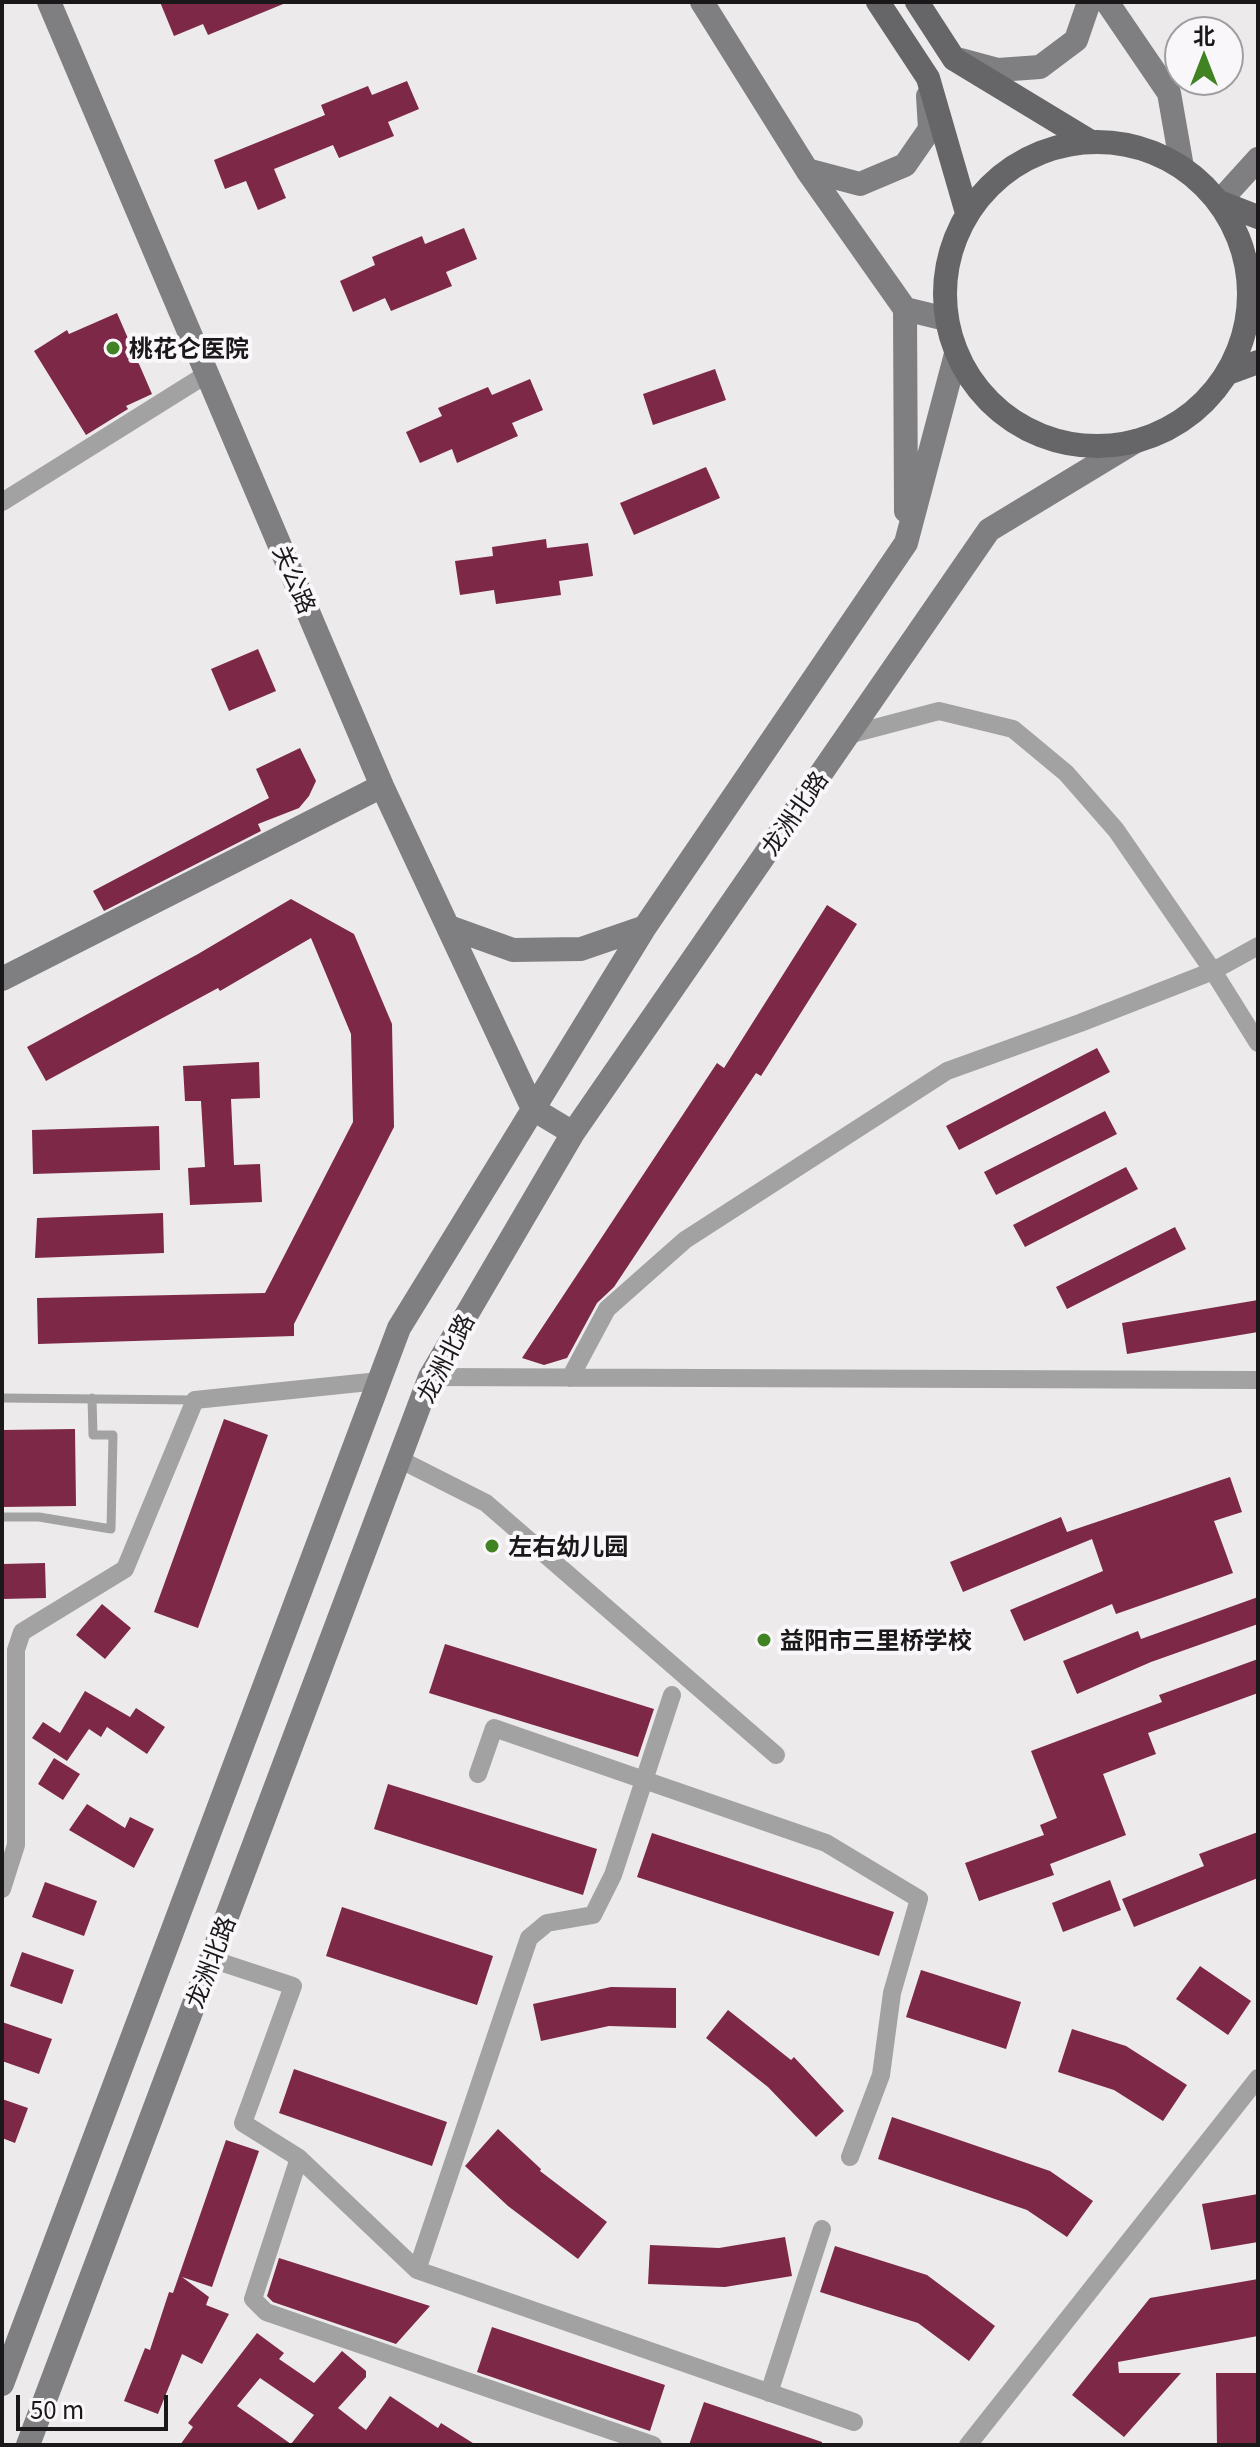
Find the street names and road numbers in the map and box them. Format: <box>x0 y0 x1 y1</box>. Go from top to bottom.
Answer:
street label: 关公路 <box>268 540 322 618</box>
street label: 龙洲北路 <box>755 765 833 861</box>
street label: 龙洲北路 <box>410 1309 480 1407</box>
street label: 龙洲北路 <box>179 1912 241 2012</box>

